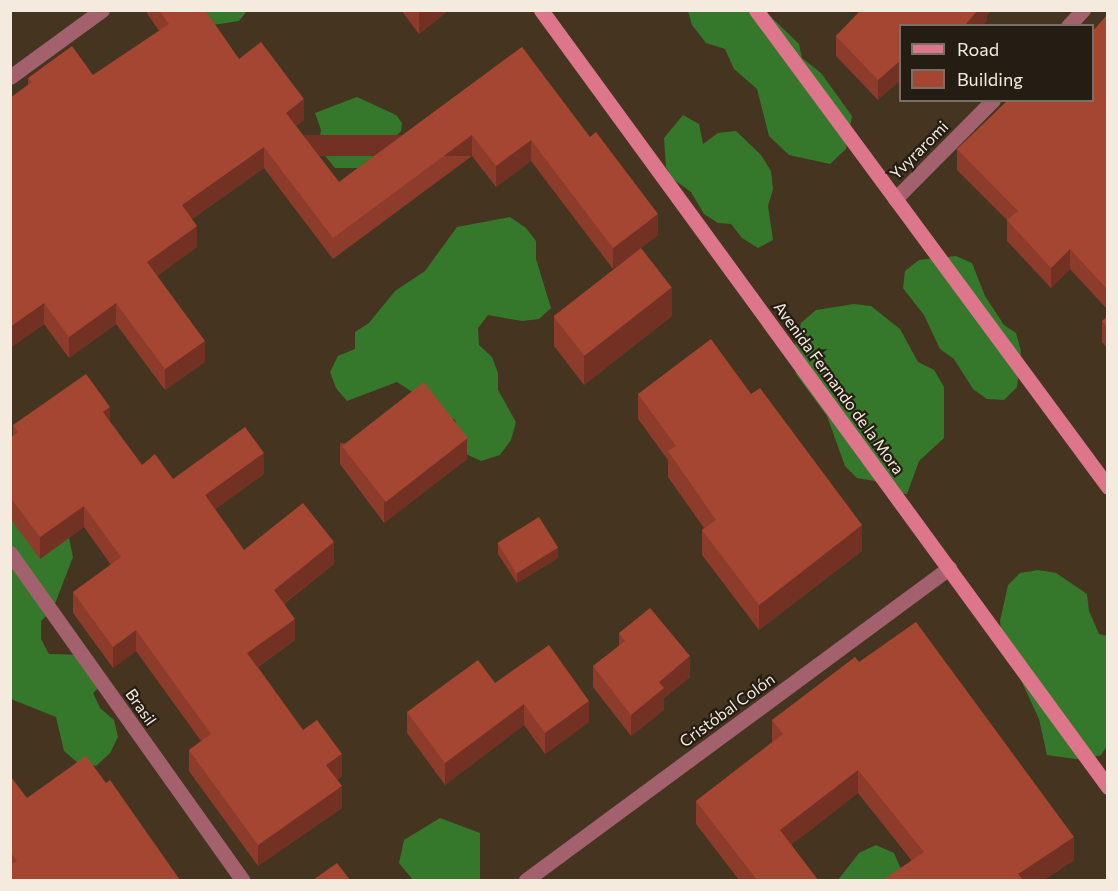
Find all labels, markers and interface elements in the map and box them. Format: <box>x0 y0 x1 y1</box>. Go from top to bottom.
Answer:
legend <box>899 24 1094 102</box>
text: Road <box>957 38 999 60</box>
text: Building <box>957 68 1023 90</box>
street label: Yvyraromi <box>886 117 952 183</box>
street label: Avenida Fernando de la Mora <box>770 298 908 478</box>
street label: Cristóbal Colón <box>676 669 778 751</box>
street label: Brasil <box>122 685 160 729</box>

